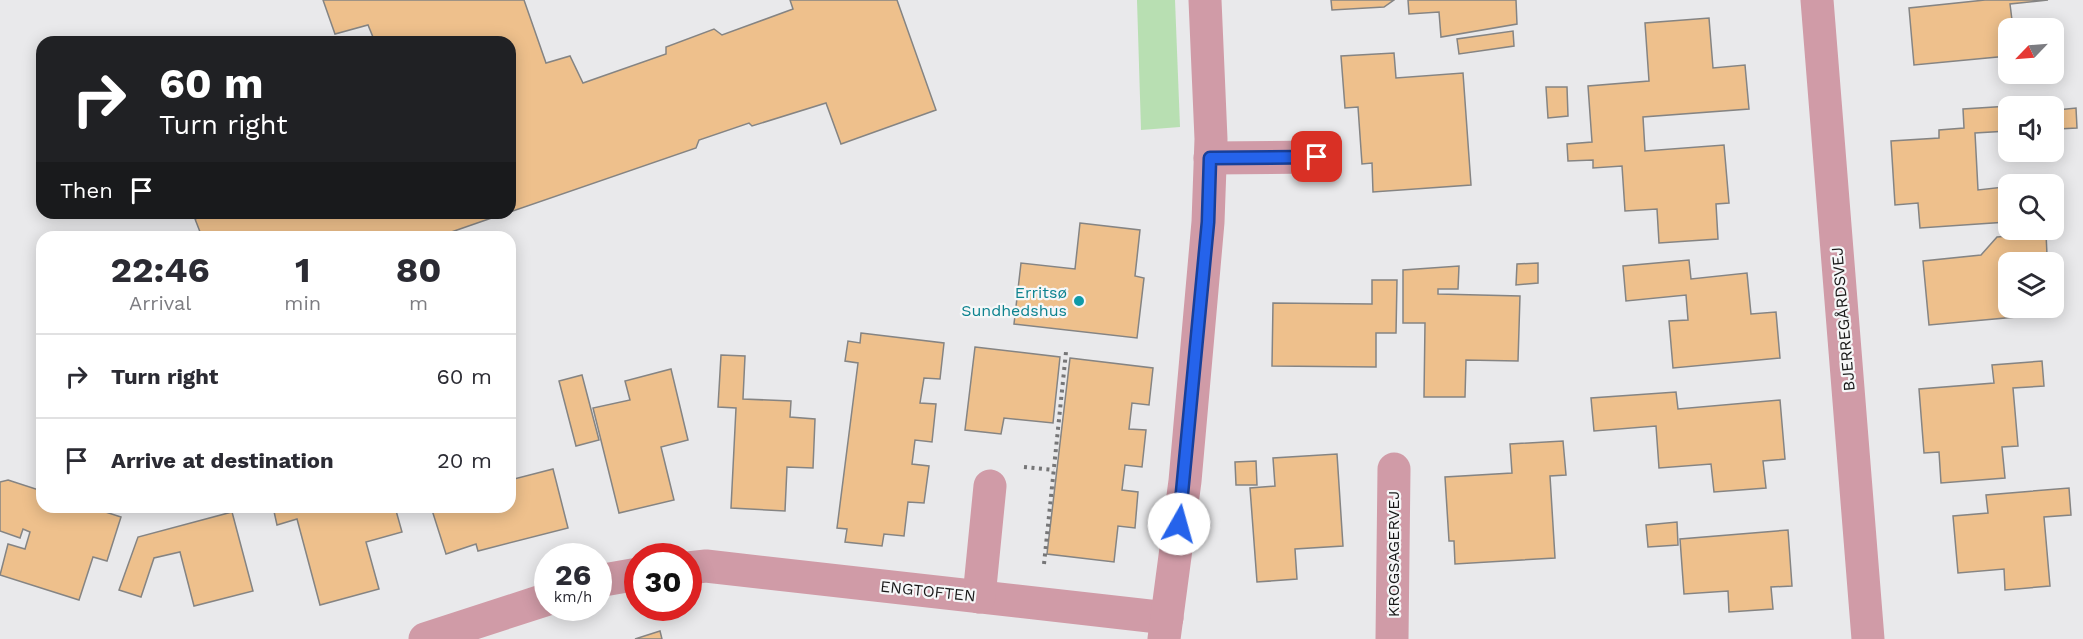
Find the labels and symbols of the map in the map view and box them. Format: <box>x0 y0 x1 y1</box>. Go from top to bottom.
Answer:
north arrow <box>1998 18 2064 84</box>
pin <box>1291 131 1342 182</box>
street label: BJERREGÅRDSVEJ <box>1827 246 1859 392</box>
place label: Erritsø Sundhedshus <box>961 283 1067 320</box>
marker: Erritsø Sundhedshus <box>1072 294 1086 308</box>
street label: KROGSAGERVEJ <box>1384 491 1403 617</box>
position arrow <box>1147 492 1211 556</box>
speed limit sign: 30 <box>624 543 702 621</box>
street label: ENGTOFTEN <box>879 577 977 605</box>

